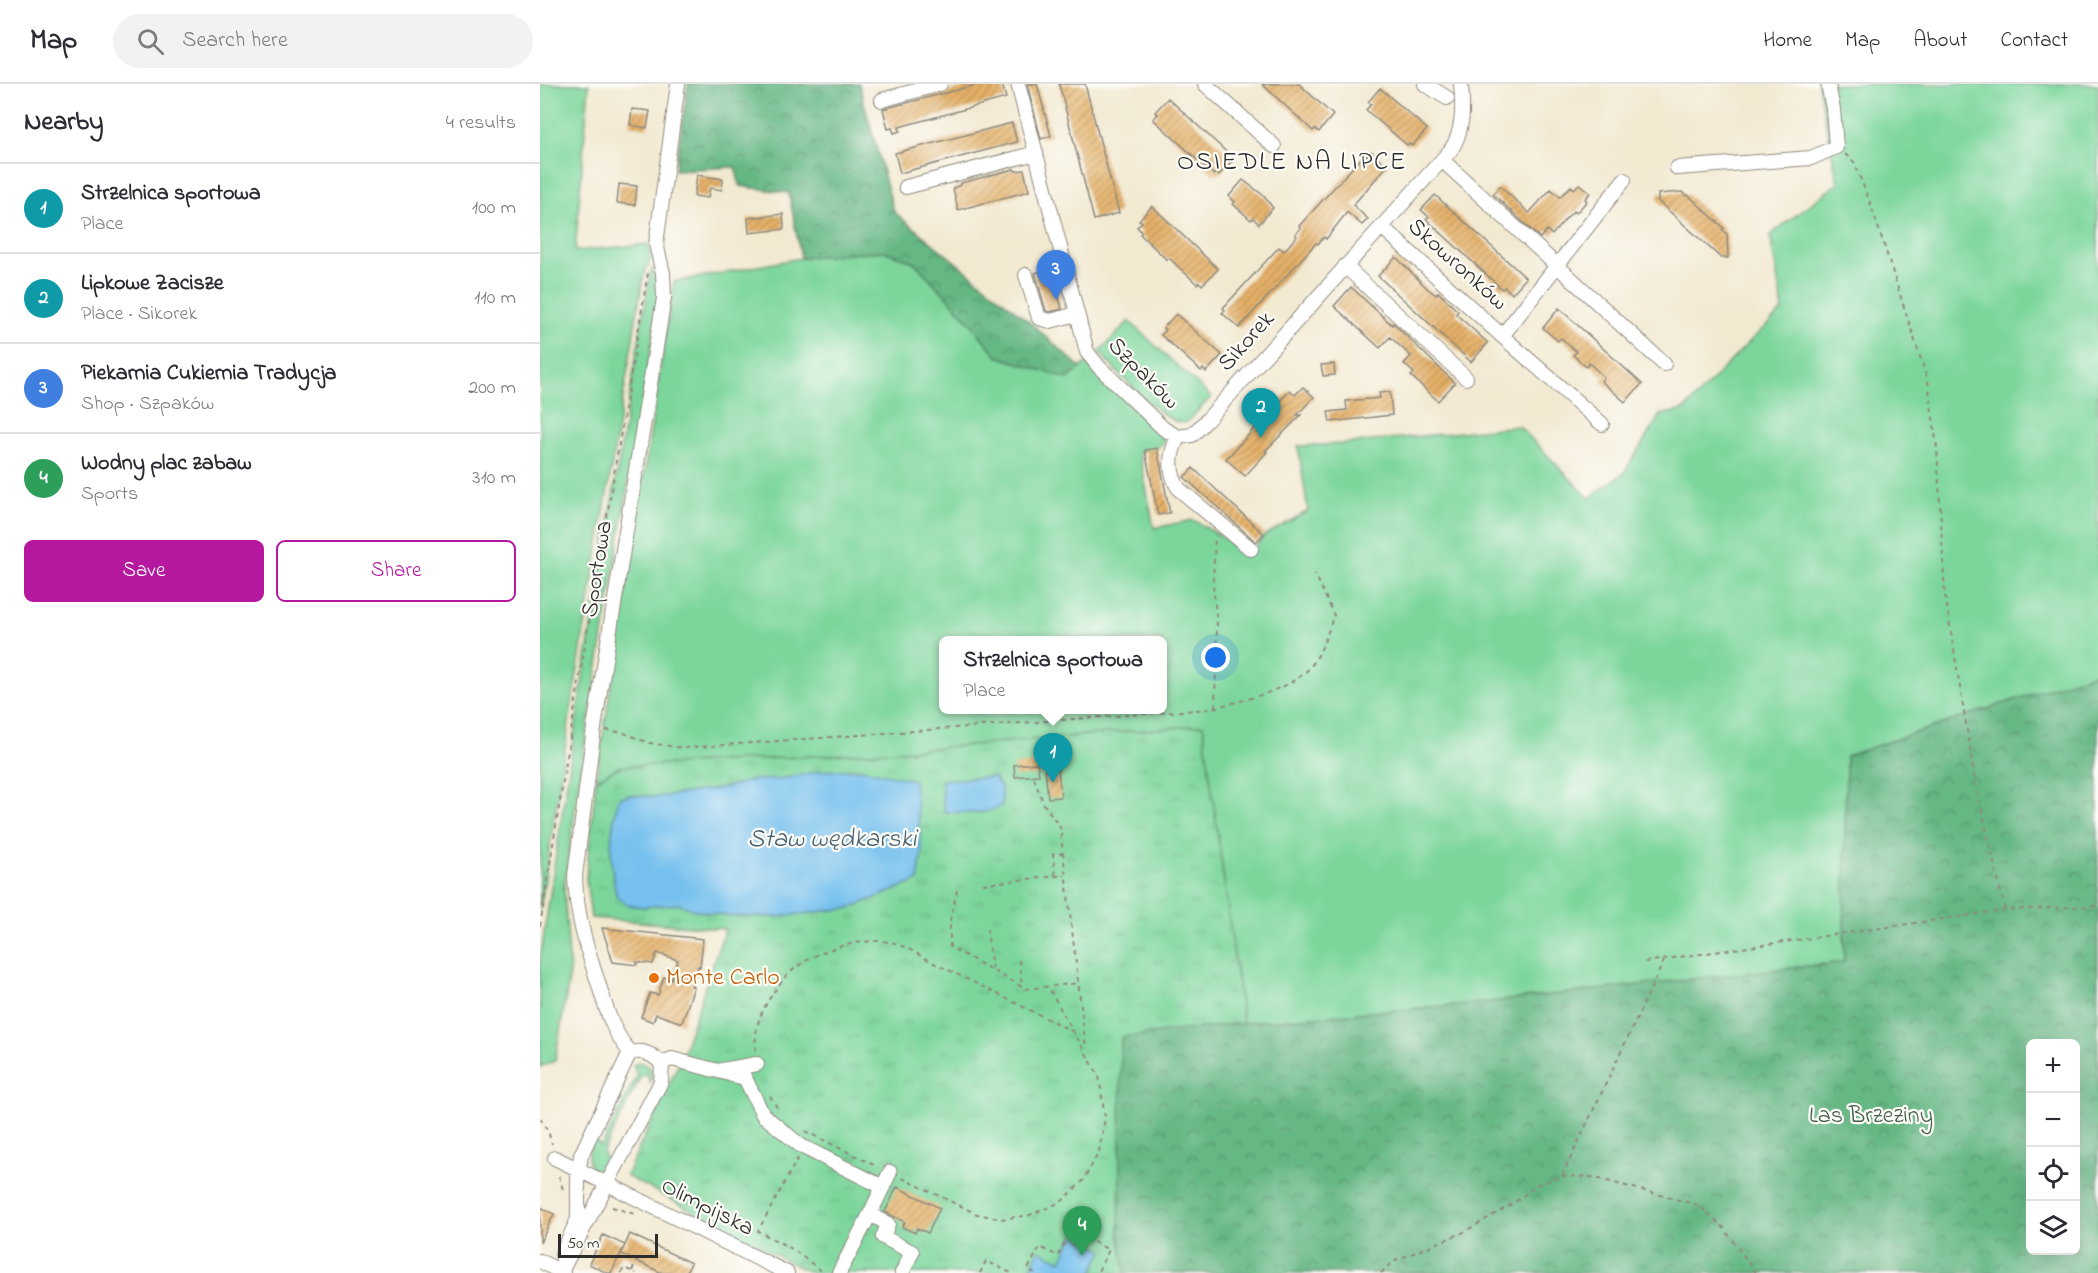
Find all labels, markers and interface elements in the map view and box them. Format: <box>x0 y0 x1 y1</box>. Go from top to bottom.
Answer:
search box <box>113 14 533 68</box>
text: Map <box>30 21 77 62</box>
icon: search <box>134 25 167 58</box>
text: Search here <box>182 25 288 57</box>
text: Home <box>1763 26 1812 56</box>
text: Map <box>1845 26 1880 56</box>
text: About <box>1913 26 1967 56</box>
text: Contact <box>2000 26 2068 56</box>
text: Nearby <box>24 104 103 142</box>
text: 4 results <box>446 109 516 138</box>
district label: OSIEDLE NA LIPCE <box>1177 144 1407 182</box>
text: Strzelnica sportowa <box>81 178 261 210</box>
text: 1 <box>40 194 47 223</box>
text: 100 m <box>472 194 516 223</box>
text: Place <box>81 210 123 239</box>
street label: Skowronków <box>1399 210 1515 320</box>
pin: 3 <box>1036 250 1076 300</box>
text: Lipkowe Zacisze <box>81 268 224 300</box>
text: 2 <box>39 284 48 313</box>
text: 110 m <box>474 284 516 313</box>
text: Place · Sikorek <box>81 300 197 329</box>
street label: Sikorek <box>1210 303 1284 380</box>
street label: Szpaków <box>1099 330 1187 418</box>
text: Piekarnia Cukiernia Tradycja <box>81 358 336 390</box>
text: 3 <box>39 374 48 403</box>
text: 200 m <box>468 374 516 403</box>
pin: 2 <box>1242 388 1280 438</box>
text: Shop · Szpaków <box>81 390 214 419</box>
text: Wodny plac zabaw <box>81 448 252 480</box>
text: 4 <box>39 464 48 493</box>
text: 310 m <box>472 464 516 493</box>
text: Sports <box>81 480 138 509</box>
street label: Sportowa <box>573 518 623 620</box>
button: Save <box>24 540 264 602</box>
button: Share <box>276 540 516 602</box>
popup <box>939 636 1167 714</box>
your location <box>1201 643 1230 672</box>
text: Strzelnica sportowa <box>963 645 1143 677</box>
text: Place <box>963 677 1006 706</box>
pin: 1 <box>1034 734 1072 783</box>
water label: Staw wędkarski <box>748 821 919 859</box>
place label: Monte Carlo <box>666 961 780 996</box>
marker: Monte Carlo <box>647 971 661 985</box>
map controls <box>2026 1039 2080 1255</box>
button: + <box>2026 1039 2080 1093</box>
button: − <box>2026 1093 2080 1147</box>
park label: Las Brzeziny <box>1809 1099 1933 1135</box>
button: locate <box>2026 1147 2080 1201</box>
street label: Olimpijska <box>654 1170 760 1246</box>
button: layers <box>2026 1201 2080 1255</box>
pin: 4 <box>1062 1206 1102 1256</box>
scale bar <box>558 1231 658 1258</box>
text: 50 m <box>567 1232 599 1256</box>

